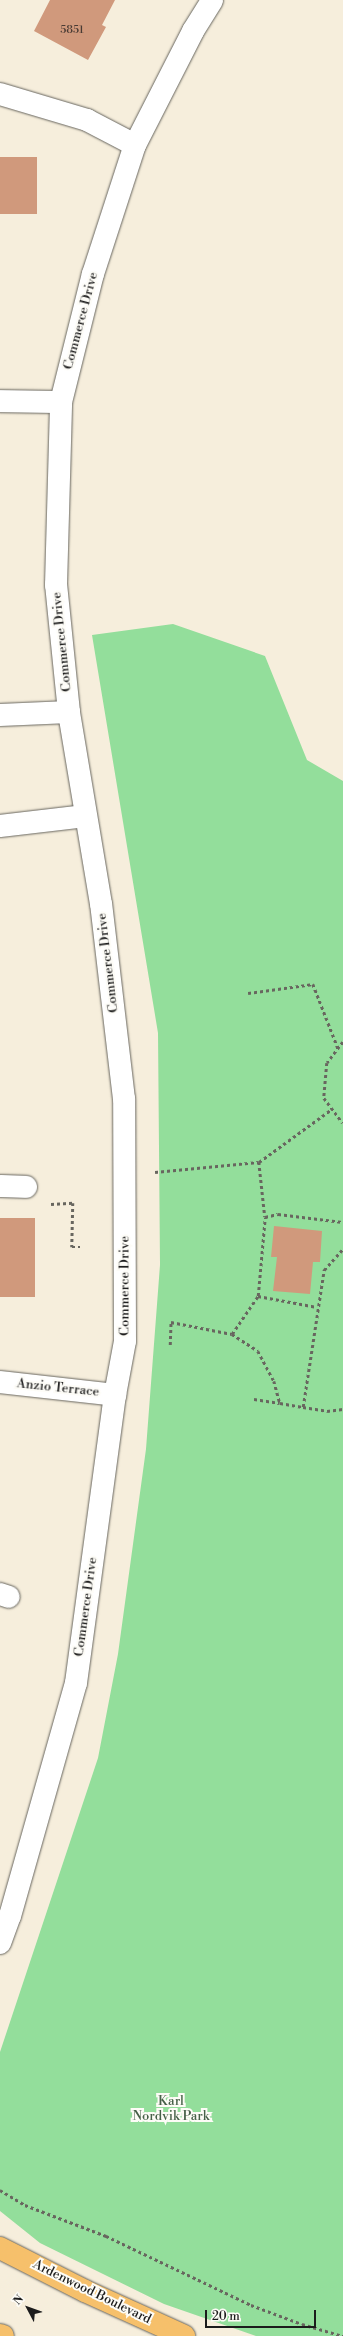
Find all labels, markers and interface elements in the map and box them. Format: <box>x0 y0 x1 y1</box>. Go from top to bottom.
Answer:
house number: 5851 <box>60 23 84 37</box>
street label: Commerce Drive <box>61 271 101 371</box>
street label: Commerce Drive <box>49 591 75 693</box>
street label: Commerce Drive <box>94 912 122 1014</box>
street label: Commerce Drive <box>117 1236 133 1336</box>
street label: Anzio Terrace <box>16 1376 100 1400</box>
street label: Commerce Drive <box>71 1556 101 1658</box>
park label: Karl Nordvik Park <box>132 2094 210 2125</box>
street label: Ardenwood Boulevard <box>30 2257 154 2327</box>
north arrow <box>8 2288 48 2328</box>
text: N <box>11 2292 27 2308</box>
scale bar <box>207 2302 318 2328</box>
text: 20 m <box>212 2309 240 2324</box>

